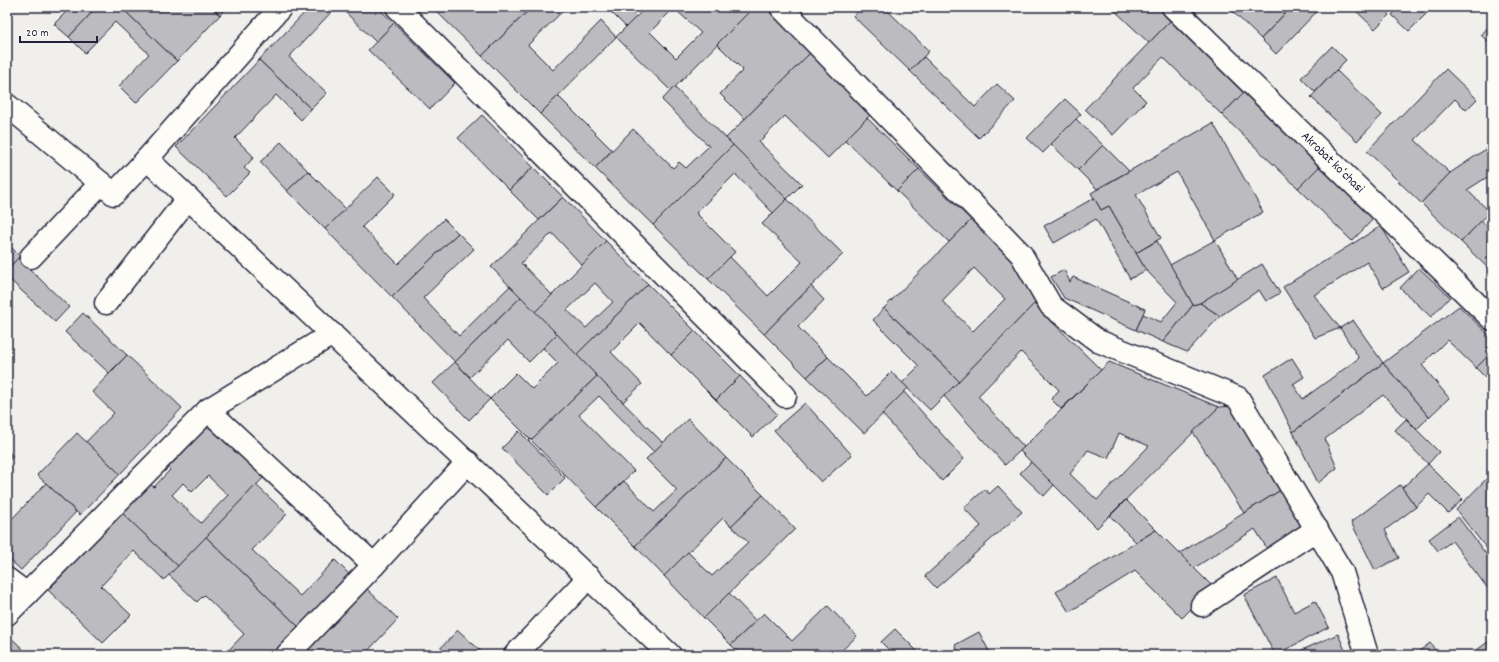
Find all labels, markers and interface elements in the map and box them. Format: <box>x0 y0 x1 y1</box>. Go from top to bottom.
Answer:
scale bar <box>20 18 97 44</box>
text: 20 m <box>26 25 49 42</box>
street label: Akrobat koʻchasi <box>1296 128 1368 199</box>

